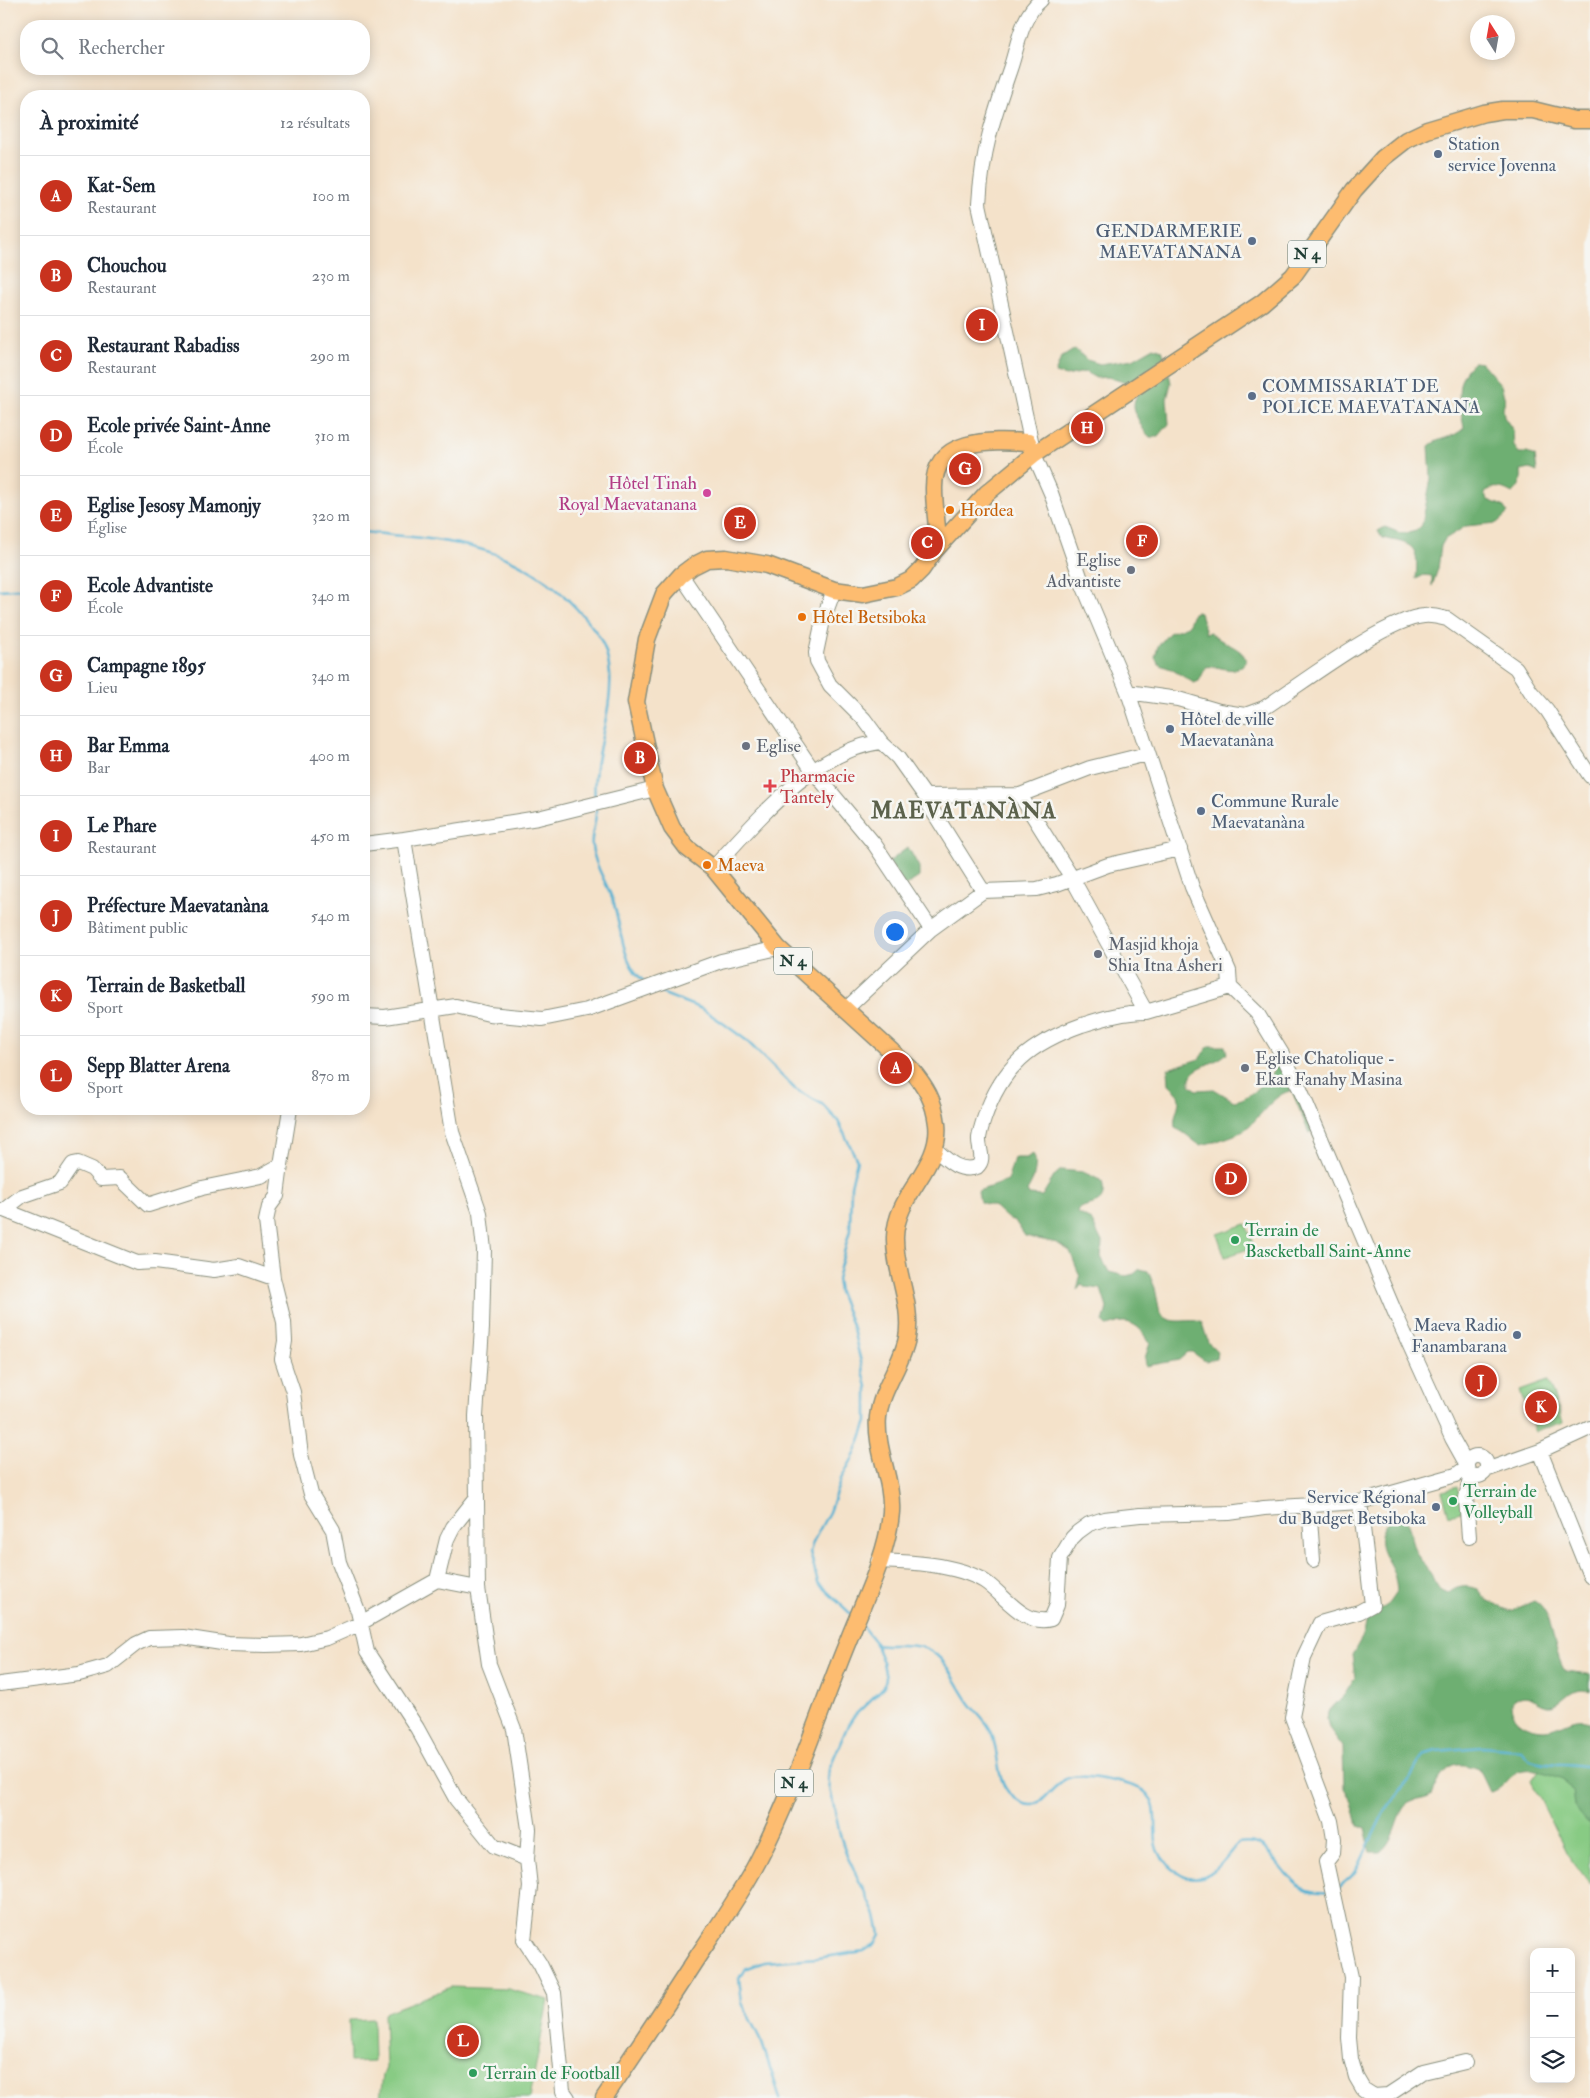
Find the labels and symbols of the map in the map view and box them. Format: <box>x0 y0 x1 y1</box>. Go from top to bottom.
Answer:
north arrow <box>1470 15 1515 60</box>
place label: Station service Jovenna <box>1448 133 1557 177</box>
marker: Station service Jovenna <box>1432 148 1444 160</box>
place label: GENDARMERIE MAEVATANANA <box>1096 220 1243 264</box>
marker: GENDARMERIE MAEVATANANA <box>1246 235 1258 247</box>
road number: N 4 <box>1288 240 1326 268</box>
pin: I <box>966 306 998 344</box>
place label: COMMISSARIAT DE POLICE MAEVATANANA <box>1262 375 1481 419</box>
marker: COMMISSARIAT DE POLICE MAEVATANANA <box>1246 390 1258 402</box>
pin: H <box>1071 409 1103 447</box>
pin: G <box>949 450 981 488</box>
place label: Hôtel Tinah Royal Maevatanana <box>558 472 698 516</box>
marker: Hôtel Tinah Royal Maevatanana <box>701 487 713 499</box>
place label: Hordea <box>960 499 1014 522</box>
pin: E <box>724 504 756 542</box>
marker: Hordea <box>944 504 956 516</box>
pin: F <box>1126 522 1158 560</box>
pin: C <box>911 524 943 562</box>
place label: Eglise Advantiste <box>1045 549 1121 593</box>
marker: Eglise Advantiste <box>1125 564 1137 576</box>
place label: Hôtel Betsiboka <box>812 606 927 629</box>
marker: Hôtel Betsiboka <box>796 611 808 623</box>
place label: Hôtel de ville Maevatanàna <box>1180 708 1275 752</box>
marker: Hôtel de ville Maevatanàna <box>1164 723 1176 735</box>
place label: Eglise <box>756 735 801 758</box>
pin: B <box>624 739 656 777</box>
marker: Eglise <box>740 740 752 752</box>
place label: Pharmacie Tantely <box>780 765 855 809</box>
marker: Pharmacie Tantely <box>764 780 776 792</box>
place label: Commune Rurale Maevatanàna <box>1211 790 1339 834</box>
district label: MAEVATANÀNA <box>870 796 1057 825</box>
marker: Commune Rurale Maevatanàna <box>1195 805 1207 817</box>
place label: Maeva <box>717 854 765 877</box>
marker: Maeva <box>701 859 713 871</box>
your location <box>882 919 908 945</box>
place label: Masjid khoja Shia Itna Asheri <box>1108 933 1223 977</box>
road number: N 4 <box>774 948 812 974</box>
marker: Masjid khoja Shia Itna Asheri <box>1092 948 1104 960</box>
place label: Eglise Chatolique - Ekar Fanahy Masina <box>1255 1047 1403 1091</box>
pin: A <box>880 1049 912 1087</box>
marker: Eglise Chatolique - Ekar Fanahy Masina <box>1239 1062 1251 1074</box>
pin: D <box>1215 1160 1247 1198</box>
place label: Terrain de Bascketball Saint-Anne <box>1245 1219 1411 1263</box>
marker: Terrain de Bascketball Saint-Anne <box>1229 1234 1241 1246</box>
place label: Maeva Radio Fanambarana <box>1411 1314 1508 1358</box>
marker: Maeva Radio Fanambarana <box>1511 1329 1523 1341</box>
pin: J <box>1465 1362 1497 1400</box>
pin: K <box>1525 1388 1557 1426</box>
place label: Terrain de Volleyball <box>1463 1480 1537 1524</box>
place label: Service Régional du Budget Betsiboka <box>1279 1486 1427 1530</box>
marker: Terrain de Volleyball <box>1447 1495 1459 1507</box>
marker: Service Régional du Budget Betsiboka <box>1430 1501 1442 1513</box>
road number: N 4 <box>775 1770 813 1796</box>
pin: L <box>447 2022 479 2060</box>
place label: Terrain de Football <box>483 2062 620 2085</box>
marker: Terrain de Football <box>467 2067 479 2079</box>

